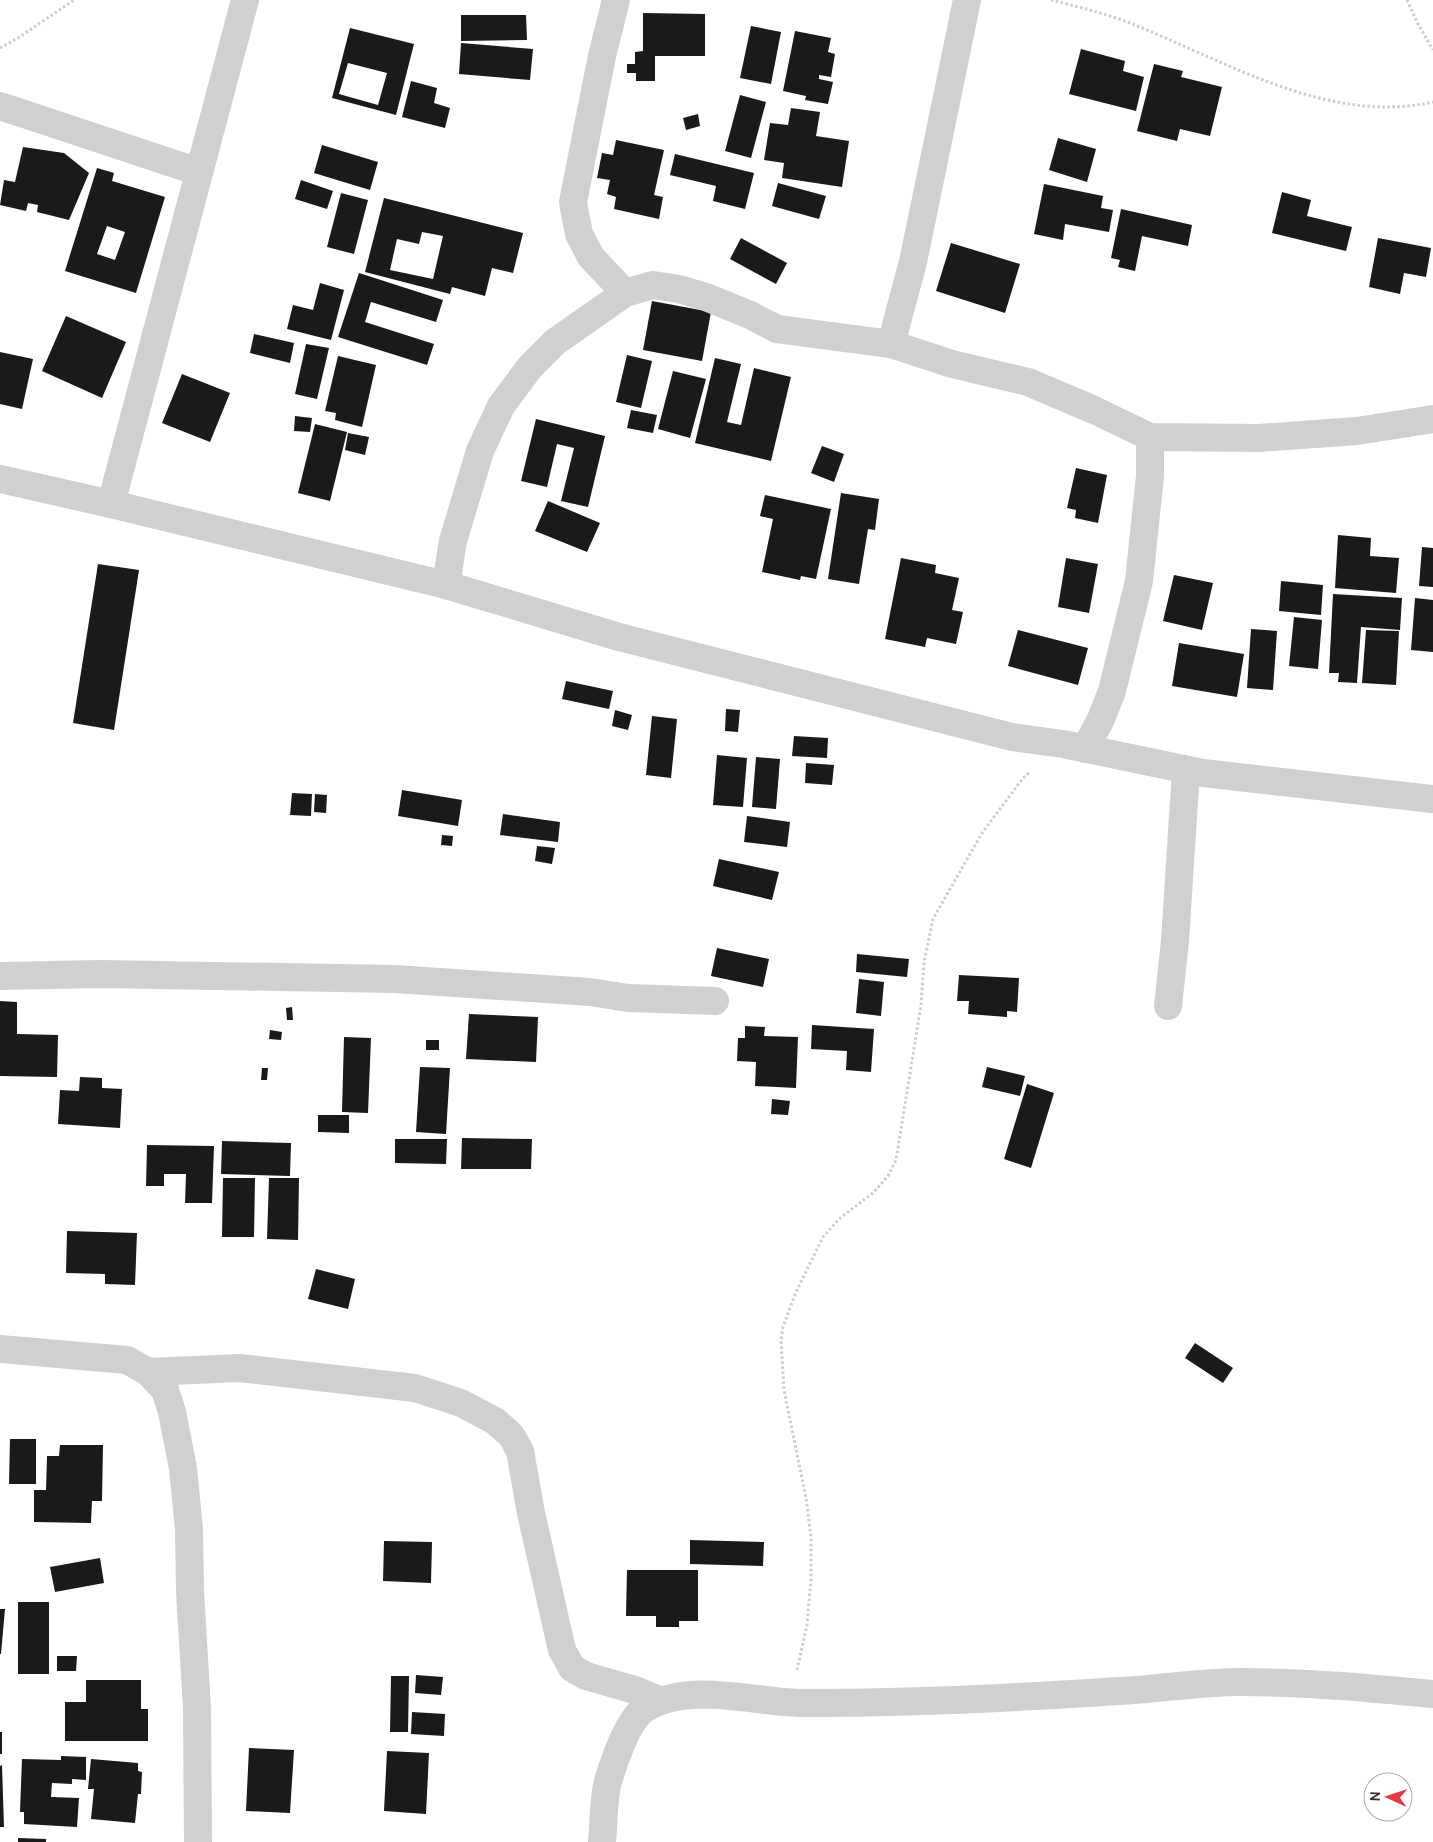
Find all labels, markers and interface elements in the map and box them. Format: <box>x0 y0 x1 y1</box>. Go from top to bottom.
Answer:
north arrow <box>1363 1772 1413 1822</box>
text: N <box>1366 1791 1384 1802</box>

